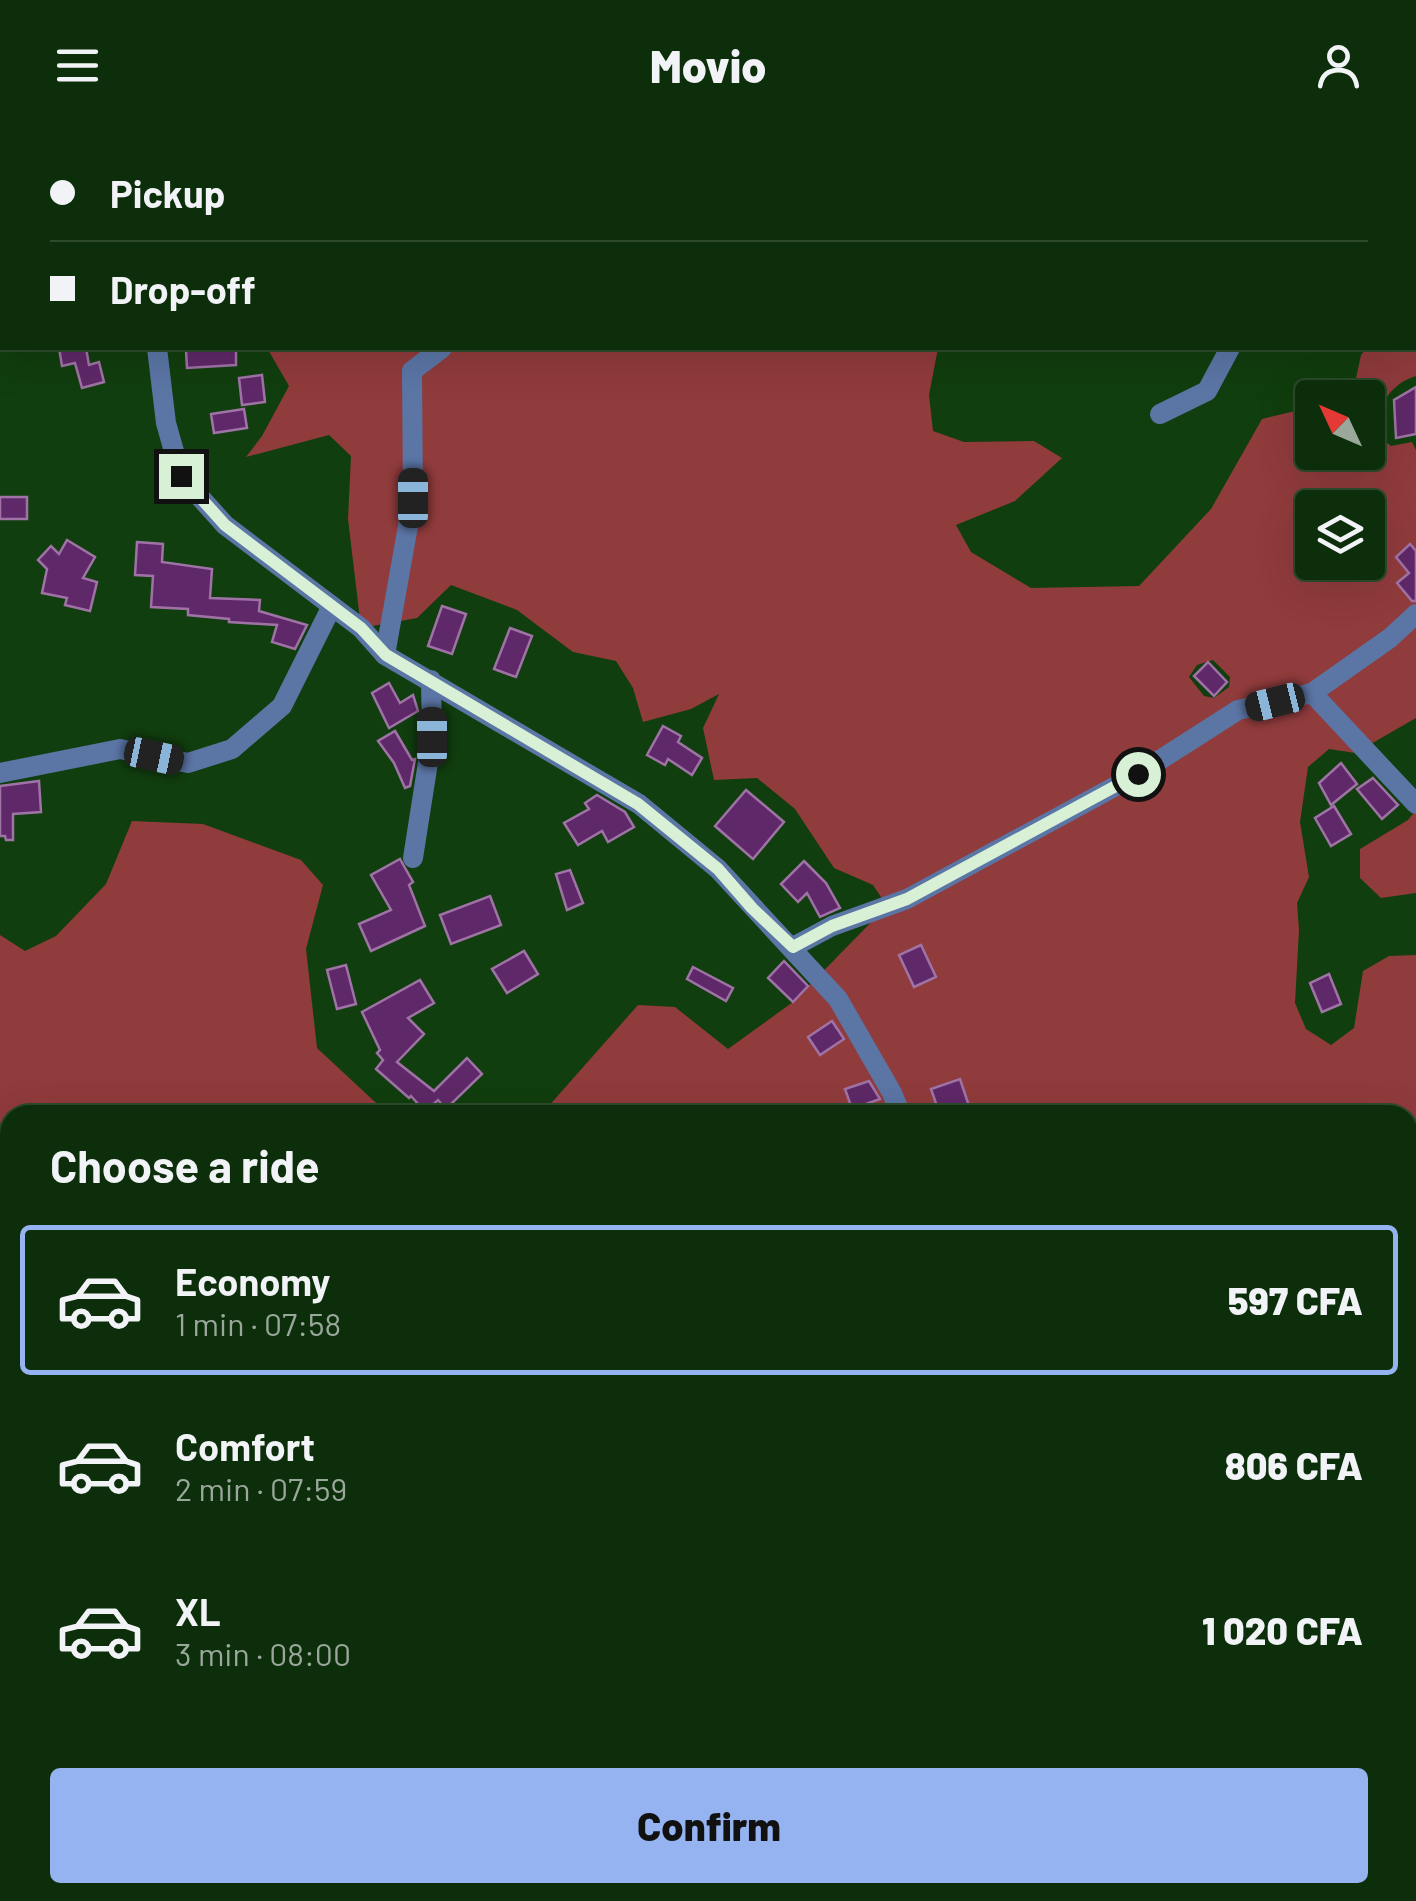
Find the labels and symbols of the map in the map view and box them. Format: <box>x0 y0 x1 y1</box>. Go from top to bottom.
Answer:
north arrow <box>1295 380 1385 470</box>
route end <box>159 454 204 499</box>
car <box>398 468 428 528</box>
car <box>1242 680 1308 724</box>
car <box>417 707 447 767</box>
car <box>122 735 186 777</box>
route start <box>1116 752 1161 797</box>

